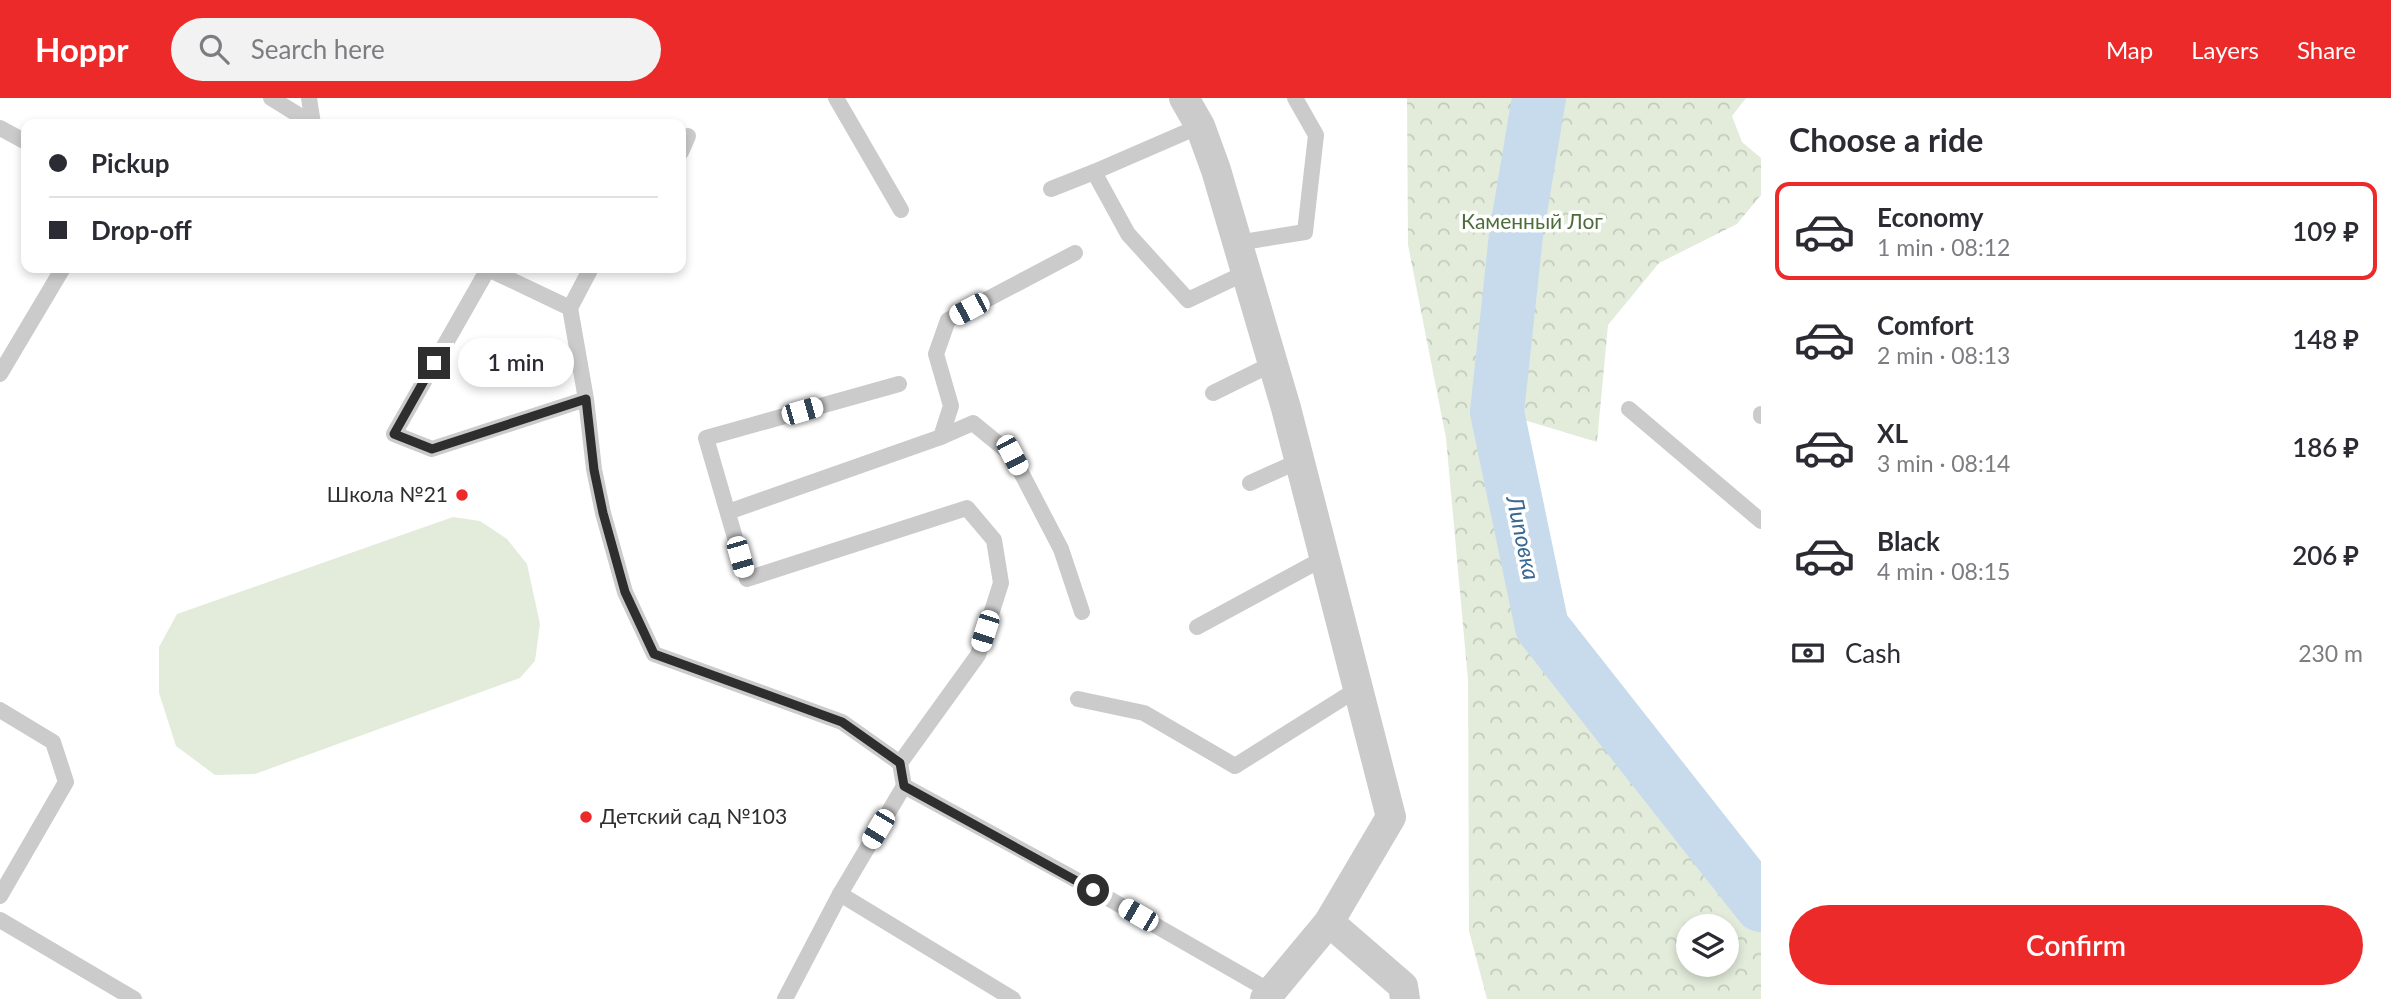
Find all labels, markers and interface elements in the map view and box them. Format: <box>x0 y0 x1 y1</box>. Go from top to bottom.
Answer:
search box <box>171 18 661 81</box>
text: Hoppr <box>35 29 129 69</box>
icon: search <box>195 30 233 68</box>
text: Search here <box>251 33 385 65</box>
text: Map <box>2106 35 2153 64</box>
text: Layers <box>2191 35 2259 64</box>
text: Share <box>2297 35 2356 64</box>
text: Choose a ride <box>1789 120 1983 159</box>
text: Pickup <box>91 147 170 179</box>
icon: car <box>1793 200 1856 263</box>
text: Economy <box>1877 201 1983 233</box>
park label: Каменный Лог <box>1461 208 1603 233</box>
text: Drop-off <box>91 214 192 246</box>
text: 109 ₽ <box>2292 215 2359 247</box>
text: 1 min · 08:12 <box>1877 233 2010 261</box>
car <box>946 290 993 328</box>
icon: car <box>1793 308 1856 371</box>
text: Comfort <box>1877 309 1974 341</box>
text: 148 ₽ <box>2292 323 2359 355</box>
callout: 1 min <box>458 338 574 388</box>
text: 2 min · 08:13 <box>1877 341 2010 369</box>
route end <box>418 347 450 379</box>
text: 1 min <box>488 348 544 376</box>
car <box>779 395 826 427</box>
icon: car <box>1793 416 1856 479</box>
text: XL <box>1877 417 1908 449</box>
text: 186 ₽ <box>2292 431 2359 463</box>
car <box>993 432 1032 478</box>
text: 3 min · 08:14 <box>1877 449 2010 477</box>
place label: Школа №21 <box>327 481 448 506</box>
marker: Школа №21 <box>454 487 470 503</box>
water label: Липовка <box>1501 492 1547 582</box>
icon: car <box>1793 524 1856 587</box>
text: Black <box>1877 525 1940 557</box>
car <box>725 534 756 580</box>
text: 206 ₽ <box>2292 539 2359 571</box>
text: 4 min · 08:15 <box>1877 557 2010 585</box>
car <box>969 608 1002 654</box>
icon: cash <box>1789 634 1827 672</box>
text: Cash <box>1845 637 1901 669</box>
text: 230 m <box>2298 639 2363 667</box>
place label: Детский сад №103 <box>600 803 787 828</box>
car <box>859 806 898 852</box>
marker: Детский сад №103 <box>578 809 594 825</box>
route start <box>1077 874 1109 906</box>
car <box>1115 895 1162 935</box>
button: Confirm <box>1789 905 2363 985</box>
map controls <box>1676 914 1739 977</box>
button: layers <box>1676 914 1739 977</box>

